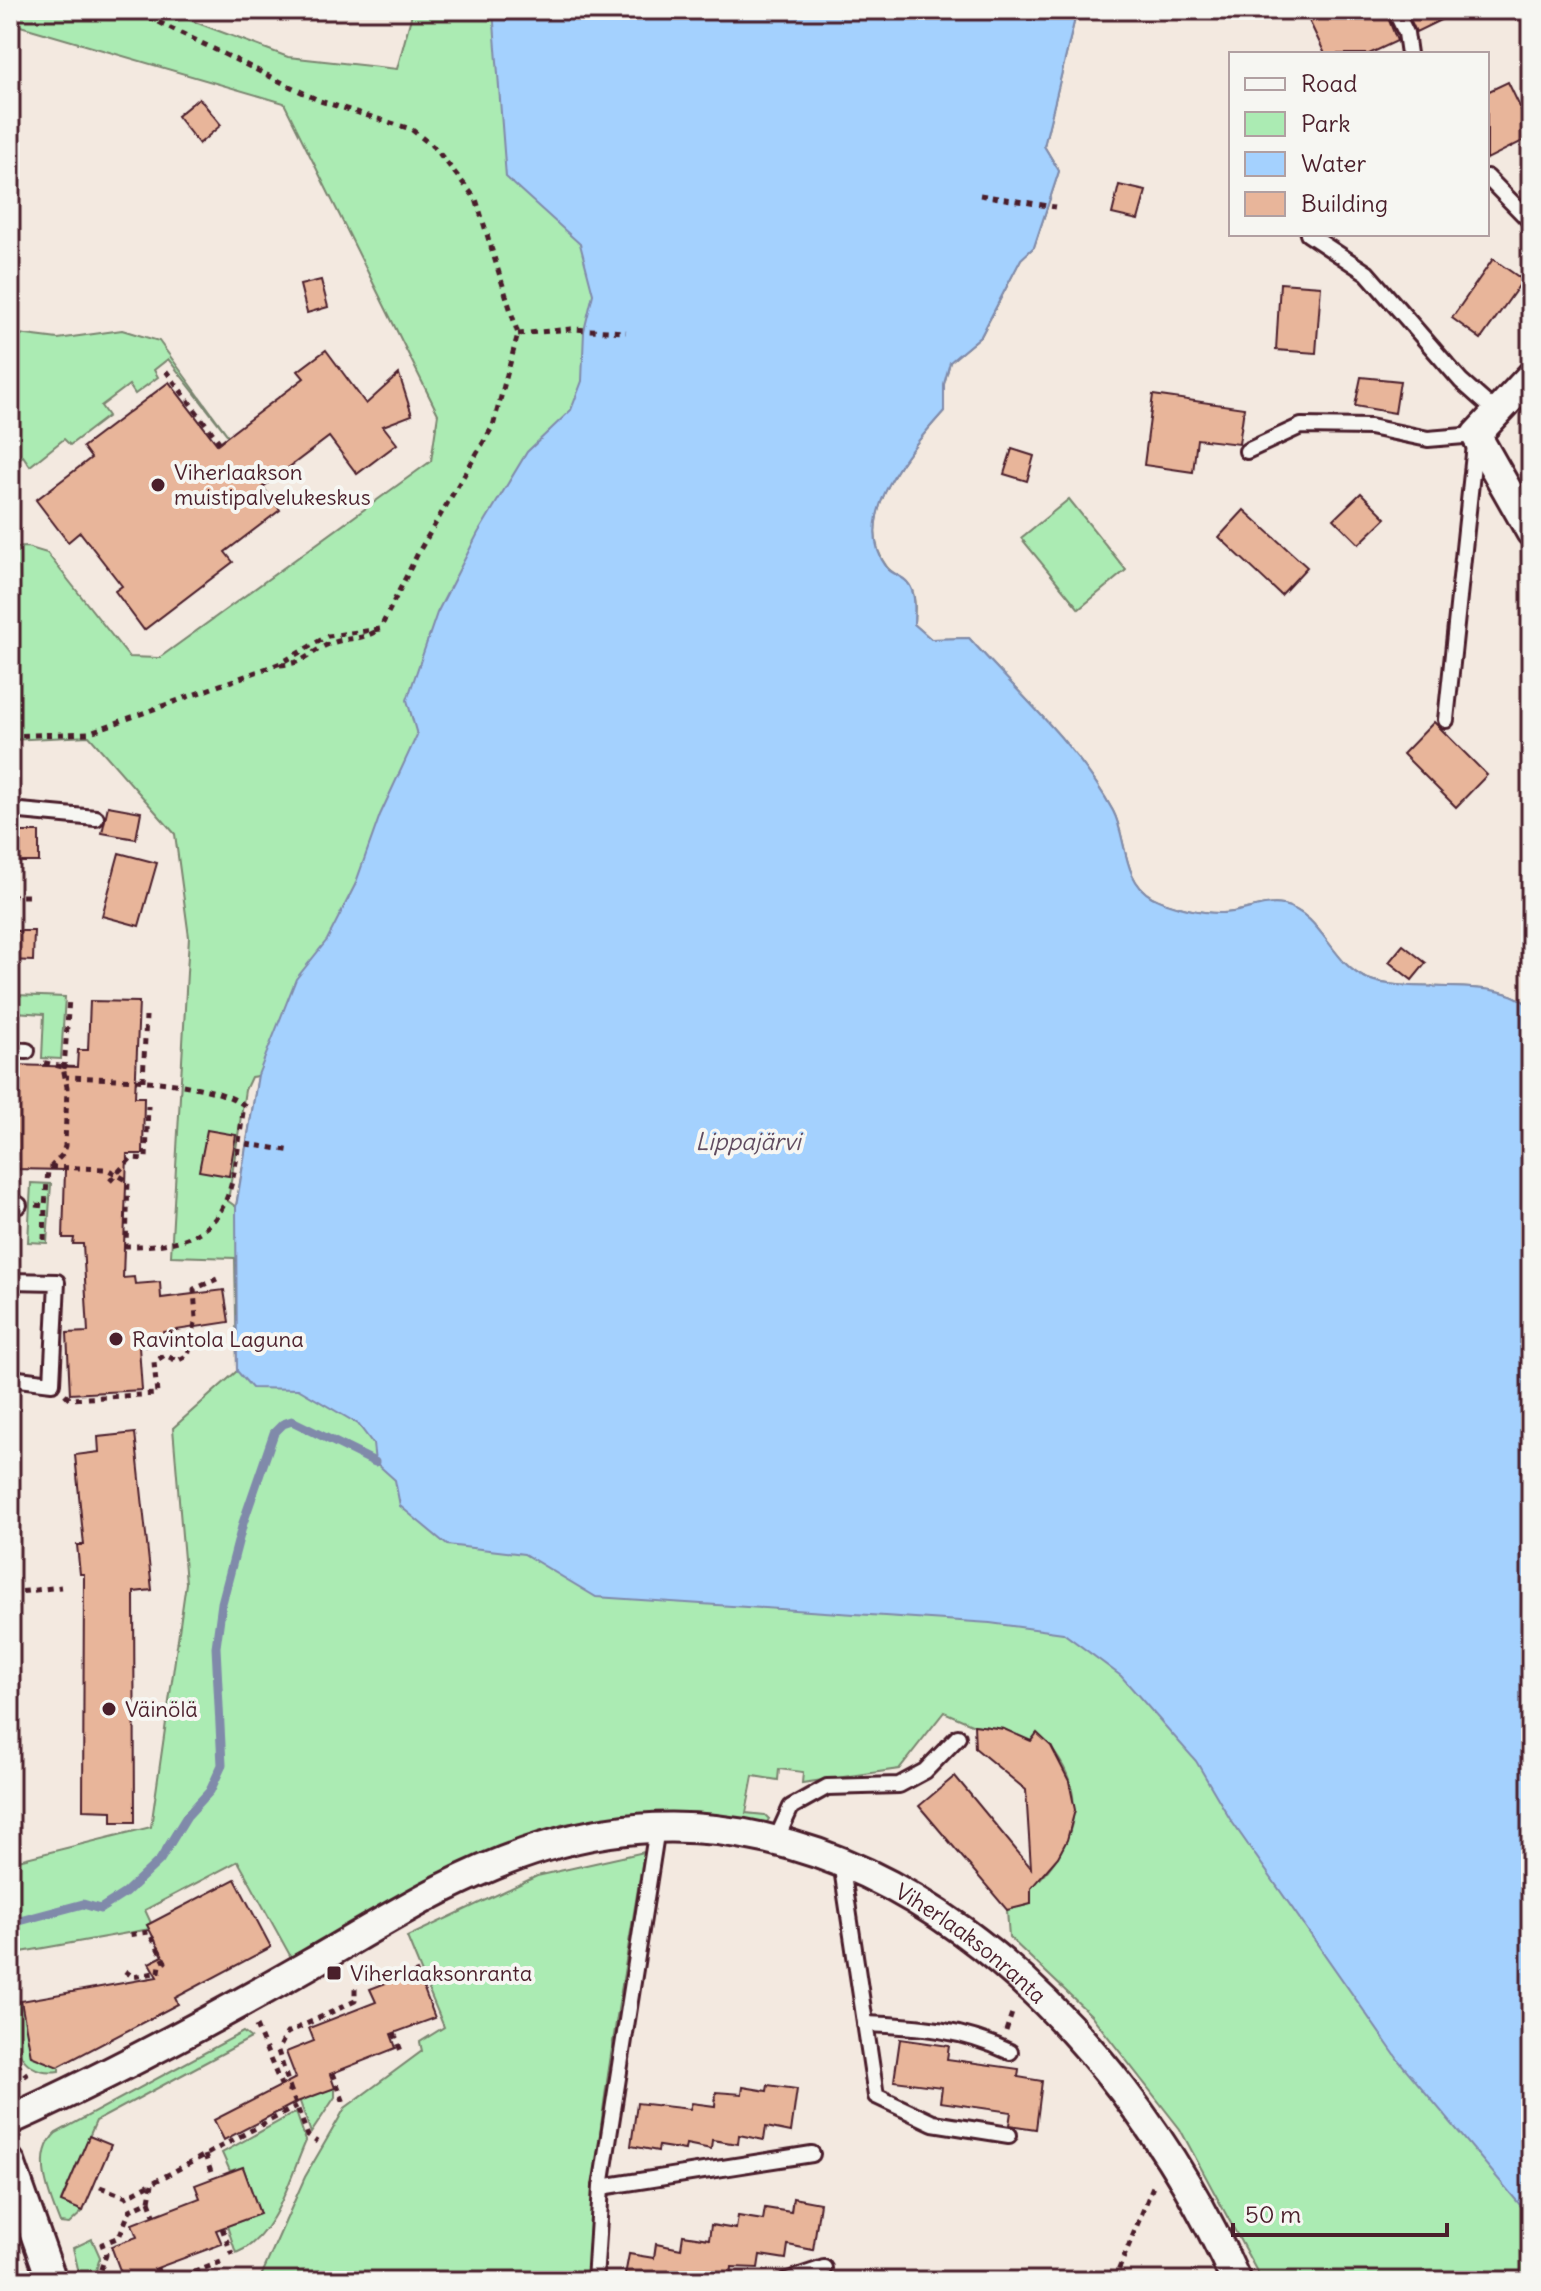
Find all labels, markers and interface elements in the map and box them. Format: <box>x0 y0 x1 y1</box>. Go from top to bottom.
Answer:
legend <box>1229 52 1489 236</box>
text: Road <box>1301 68 1357 98</box>
text: Park <box>1301 108 1351 138</box>
text: Water <box>1301 148 1366 178</box>
text: Building <box>1301 188 1388 218</box>
place label: Viherlaakson muistipalvelukeskus <box>174 458 371 511</box>
marker: Viherlaakson muistipalvelukeskus <box>149 476 167 494</box>
water label: Lippajärvi <box>695 1126 803 1156</box>
place label: Ravintola Laguna <box>132 1325 304 1353</box>
marker: Ravintola Laguna <box>107 1330 125 1348</box>
place label: Väinölä <box>125 1695 198 1723</box>
marker: Väinölä <box>100 1700 118 1718</box>
street label: Viherlaaksonranta <box>891 1877 1052 2009</box>
place label: Viherlaaksonranta <box>350 1959 532 1987</box>
marker: Viherlaaksonranta <box>325 1964 343 1982</box>
scale bar <box>1233 2187 1447 2237</box>
text: 50 m <box>1245 2199 1301 2229</box>

